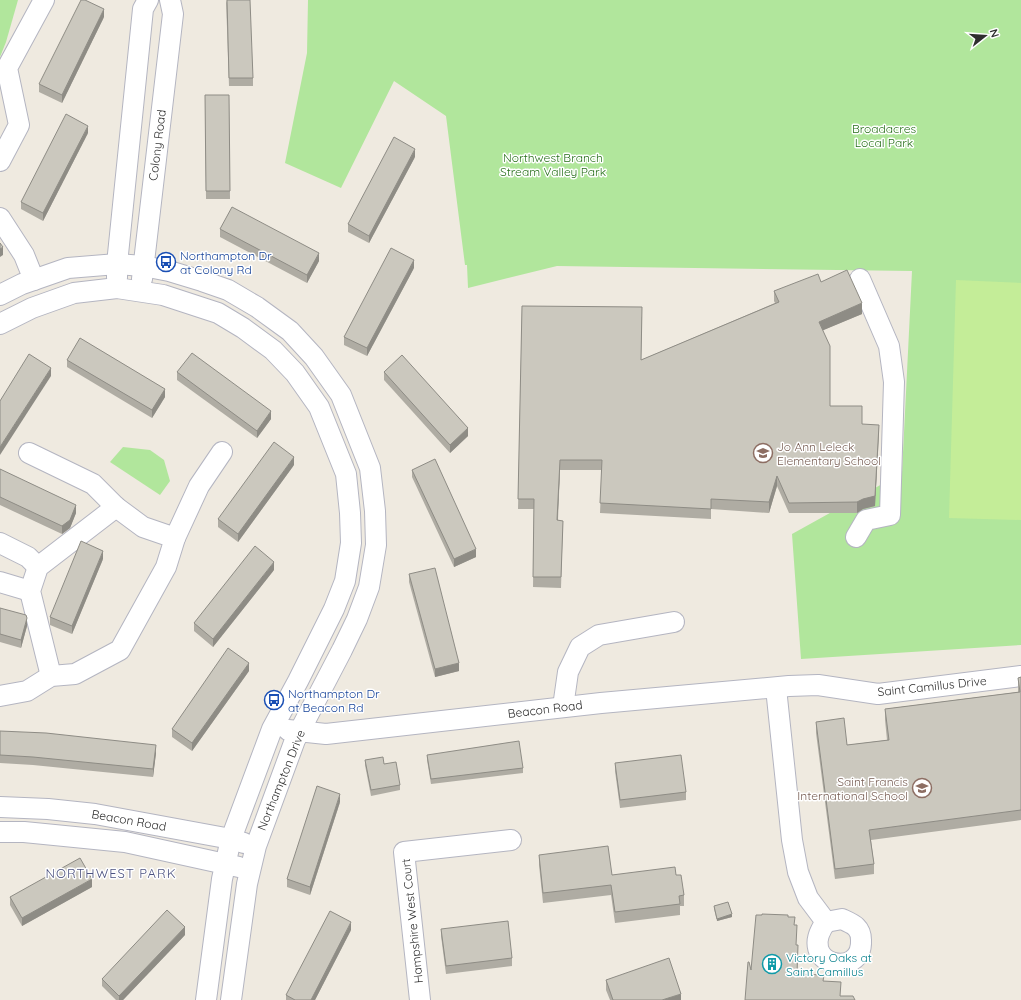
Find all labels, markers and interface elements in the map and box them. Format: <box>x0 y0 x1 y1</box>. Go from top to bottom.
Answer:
north arrow <box>965 16 1005 56</box>
text: N <box>987 27 1002 39</box>
street label: Colony Road <box>145 108 169 182</box>
park label: Broadacres Local Park <box>852 121 916 150</box>
park label: Northwest Branch Stream Valley Park <box>500 150 606 179</box>
place label: Northampton Dr at Colony Rd <box>180 248 272 277</box>
bus stop icon: Northampton Dr at Colony Rd <box>155 251 177 273</box>
place label: Jo Ann Leleck Elementary School <box>777 439 881 468</box>
school or university icon: Jo Ann Leleck Elementary School <box>752 442 774 464</box>
street label: Saint Camillus Drive <box>877 673 987 699</box>
place label: Northampton Dr at Beacon Rd <box>288 686 380 715</box>
bus stop icon: Northampton Dr at Beacon Rd <box>263 689 285 711</box>
street label: Beacon Road <box>507 697 583 721</box>
street label: Northampton Drive <box>254 727 308 833</box>
place label: Saint Francis International School <box>797 774 908 803</box>
school or university icon: Saint Francis International School <box>911 777 933 799</box>
street label: Beacon Road <box>91 806 167 834</box>
street label: Hampshire West Court <box>398 858 426 984</box>
district label: NORTHWEST PARK <box>46 865 176 881</box>
place label: Victory Oaks at Saint Camillus <box>786 950 872 979</box>
building icon: Victory Oaks at Saint Camillus <box>761 953 783 975</box>

